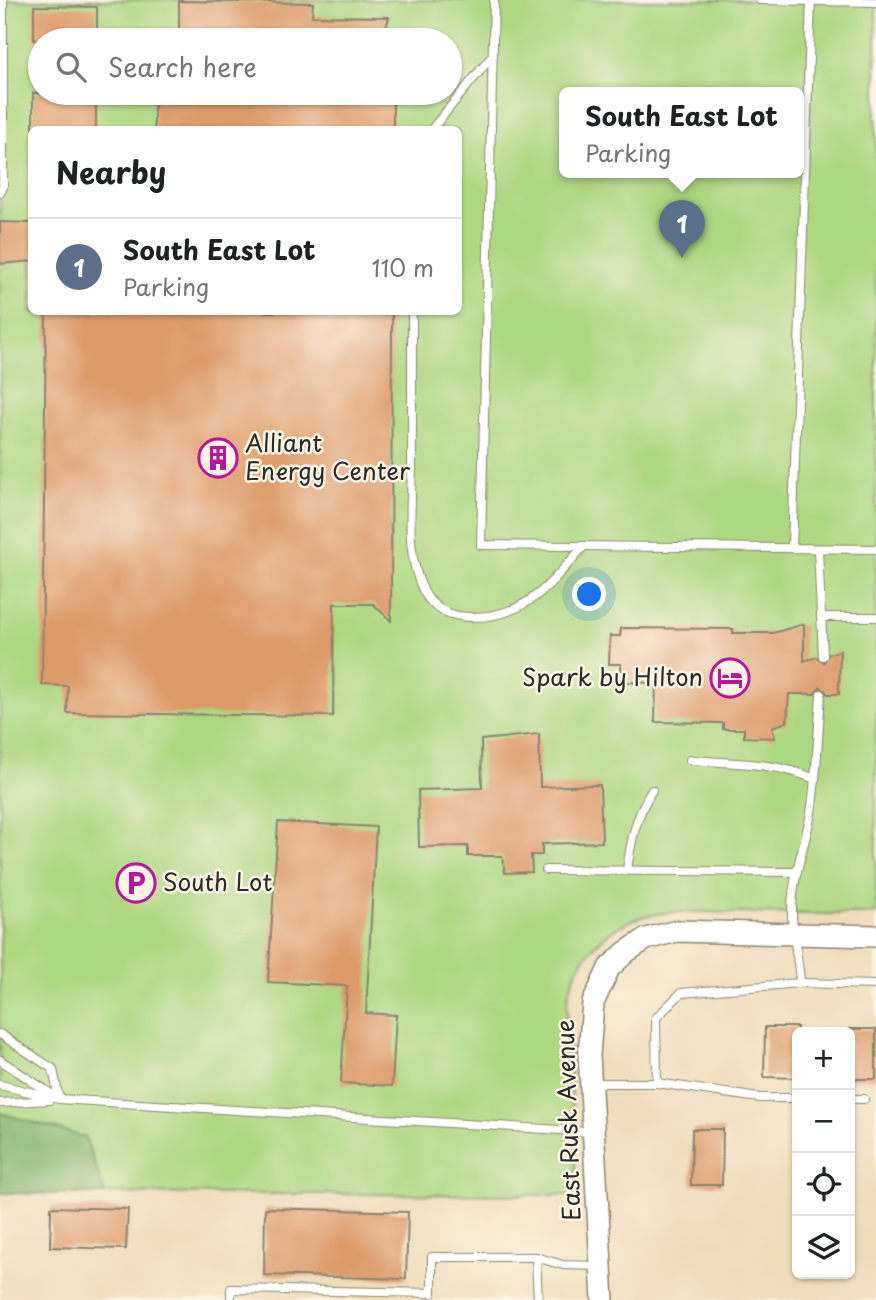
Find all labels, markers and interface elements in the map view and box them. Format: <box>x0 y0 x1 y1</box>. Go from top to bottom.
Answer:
search box <box>28 28 462 105</box>
text: Search here <box>108 47 257 86</box>
icon: search <box>52 48 90 86</box>
popup <box>559 87 804 178</box>
text: South East Lot <box>585 96 778 135</box>
text: Parking <box>585 135 671 170</box>
text: Nearby <box>56 149 166 194</box>
pin: 1 <box>659 200 705 258</box>
text: South East Lot <box>123 230 316 269</box>
text: 1 <box>74 250 85 285</box>
text: 110 m <box>372 250 434 285</box>
text: Parking <box>123 269 209 304</box>
place label: Alliant Energy Center <box>245 424 411 488</box>
building icon: Alliant Energy Center <box>197 437 239 479</box>
your location <box>572 577 606 611</box>
hotel icon: Spark by Hilton <box>709 657 751 699</box>
place label: Spark by Hilton <box>522 658 703 694</box>
parking icon: South Lot <box>115 862 157 904</box>
place label: South Lot <box>163 863 272 899</box>
street label: East Rusk Avenue <box>545 1019 589 1221</box>
map controls <box>792 1027 855 1279</box>
button: + <box>792 1027 855 1090</box>
button: − <box>792 1090 855 1153</box>
button: locate <box>792 1153 855 1216</box>
button: layers <box>792 1216 855 1279</box>

